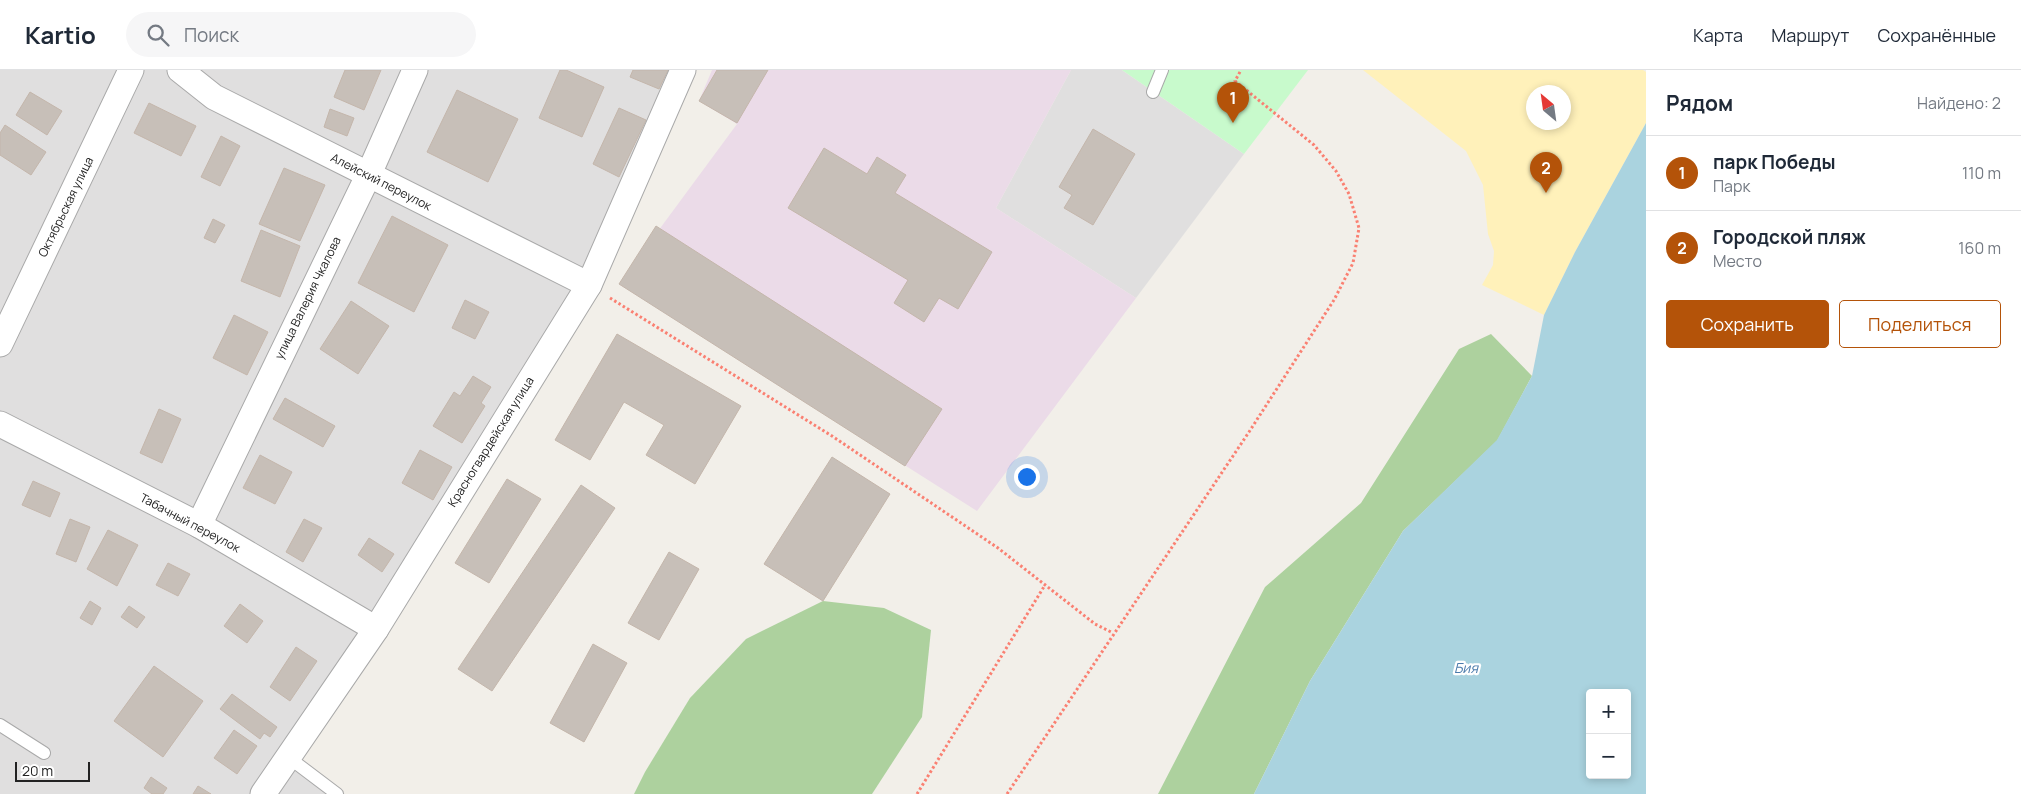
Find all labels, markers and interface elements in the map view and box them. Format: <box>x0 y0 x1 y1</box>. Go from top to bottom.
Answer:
search box <box>126 12 476 57</box>
text: Kartio <box>25 18 96 51</box>
icon: search <box>144 21 172 49</box>
text: Поиск <box>184 22 239 48</box>
text: Карта <box>1693 23 1743 47</box>
text: Маршрут <box>1771 23 1849 47</box>
text: Сохранённые <box>1877 23 1996 47</box>
pin: 1 <box>1217 82 1249 123</box>
north arrow <box>1526 85 1571 130</box>
text: Рядом <box>1666 89 1733 117</box>
text: Найдено: 2 <box>1917 92 2001 114</box>
street label: Алейский переулок <box>328 149 435 215</box>
text: парк Победы <box>1713 149 1836 175</box>
pin: 2 <box>1530 152 1562 193</box>
street label: Октябрьская улица <box>34 154 97 260</box>
text: 1 <box>1678 162 1686 184</box>
text: 110 m <box>1962 162 2001 184</box>
text: Парк <box>1713 175 1750 197</box>
text: Городской пляж <box>1713 224 1866 250</box>
street label: улица Валерия Чкалова <box>270 234 345 362</box>
text: 2 <box>1677 237 1687 259</box>
text: 160 m <box>1958 237 2001 259</box>
text: Место <box>1713 250 1762 272</box>
button: Сохранить <box>1666 300 1829 348</box>
button: Поделиться <box>1839 300 2001 348</box>
street label: Красногвардейская улица <box>443 373 538 510</box>
your location <box>1014 464 1040 490</box>
street label: Табачный переулок <box>137 489 244 557</box>
water label: Бия <box>1454 658 1479 677</box>
map controls <box>1586 689 1631 779</box>
button: + <box>1586 689 1631 734</box>
button: − <box>1586 734 1631 779</box>
scale bar <box>15 759 90 782</box>
text: 20 m <box>22 761 53 780</box>

